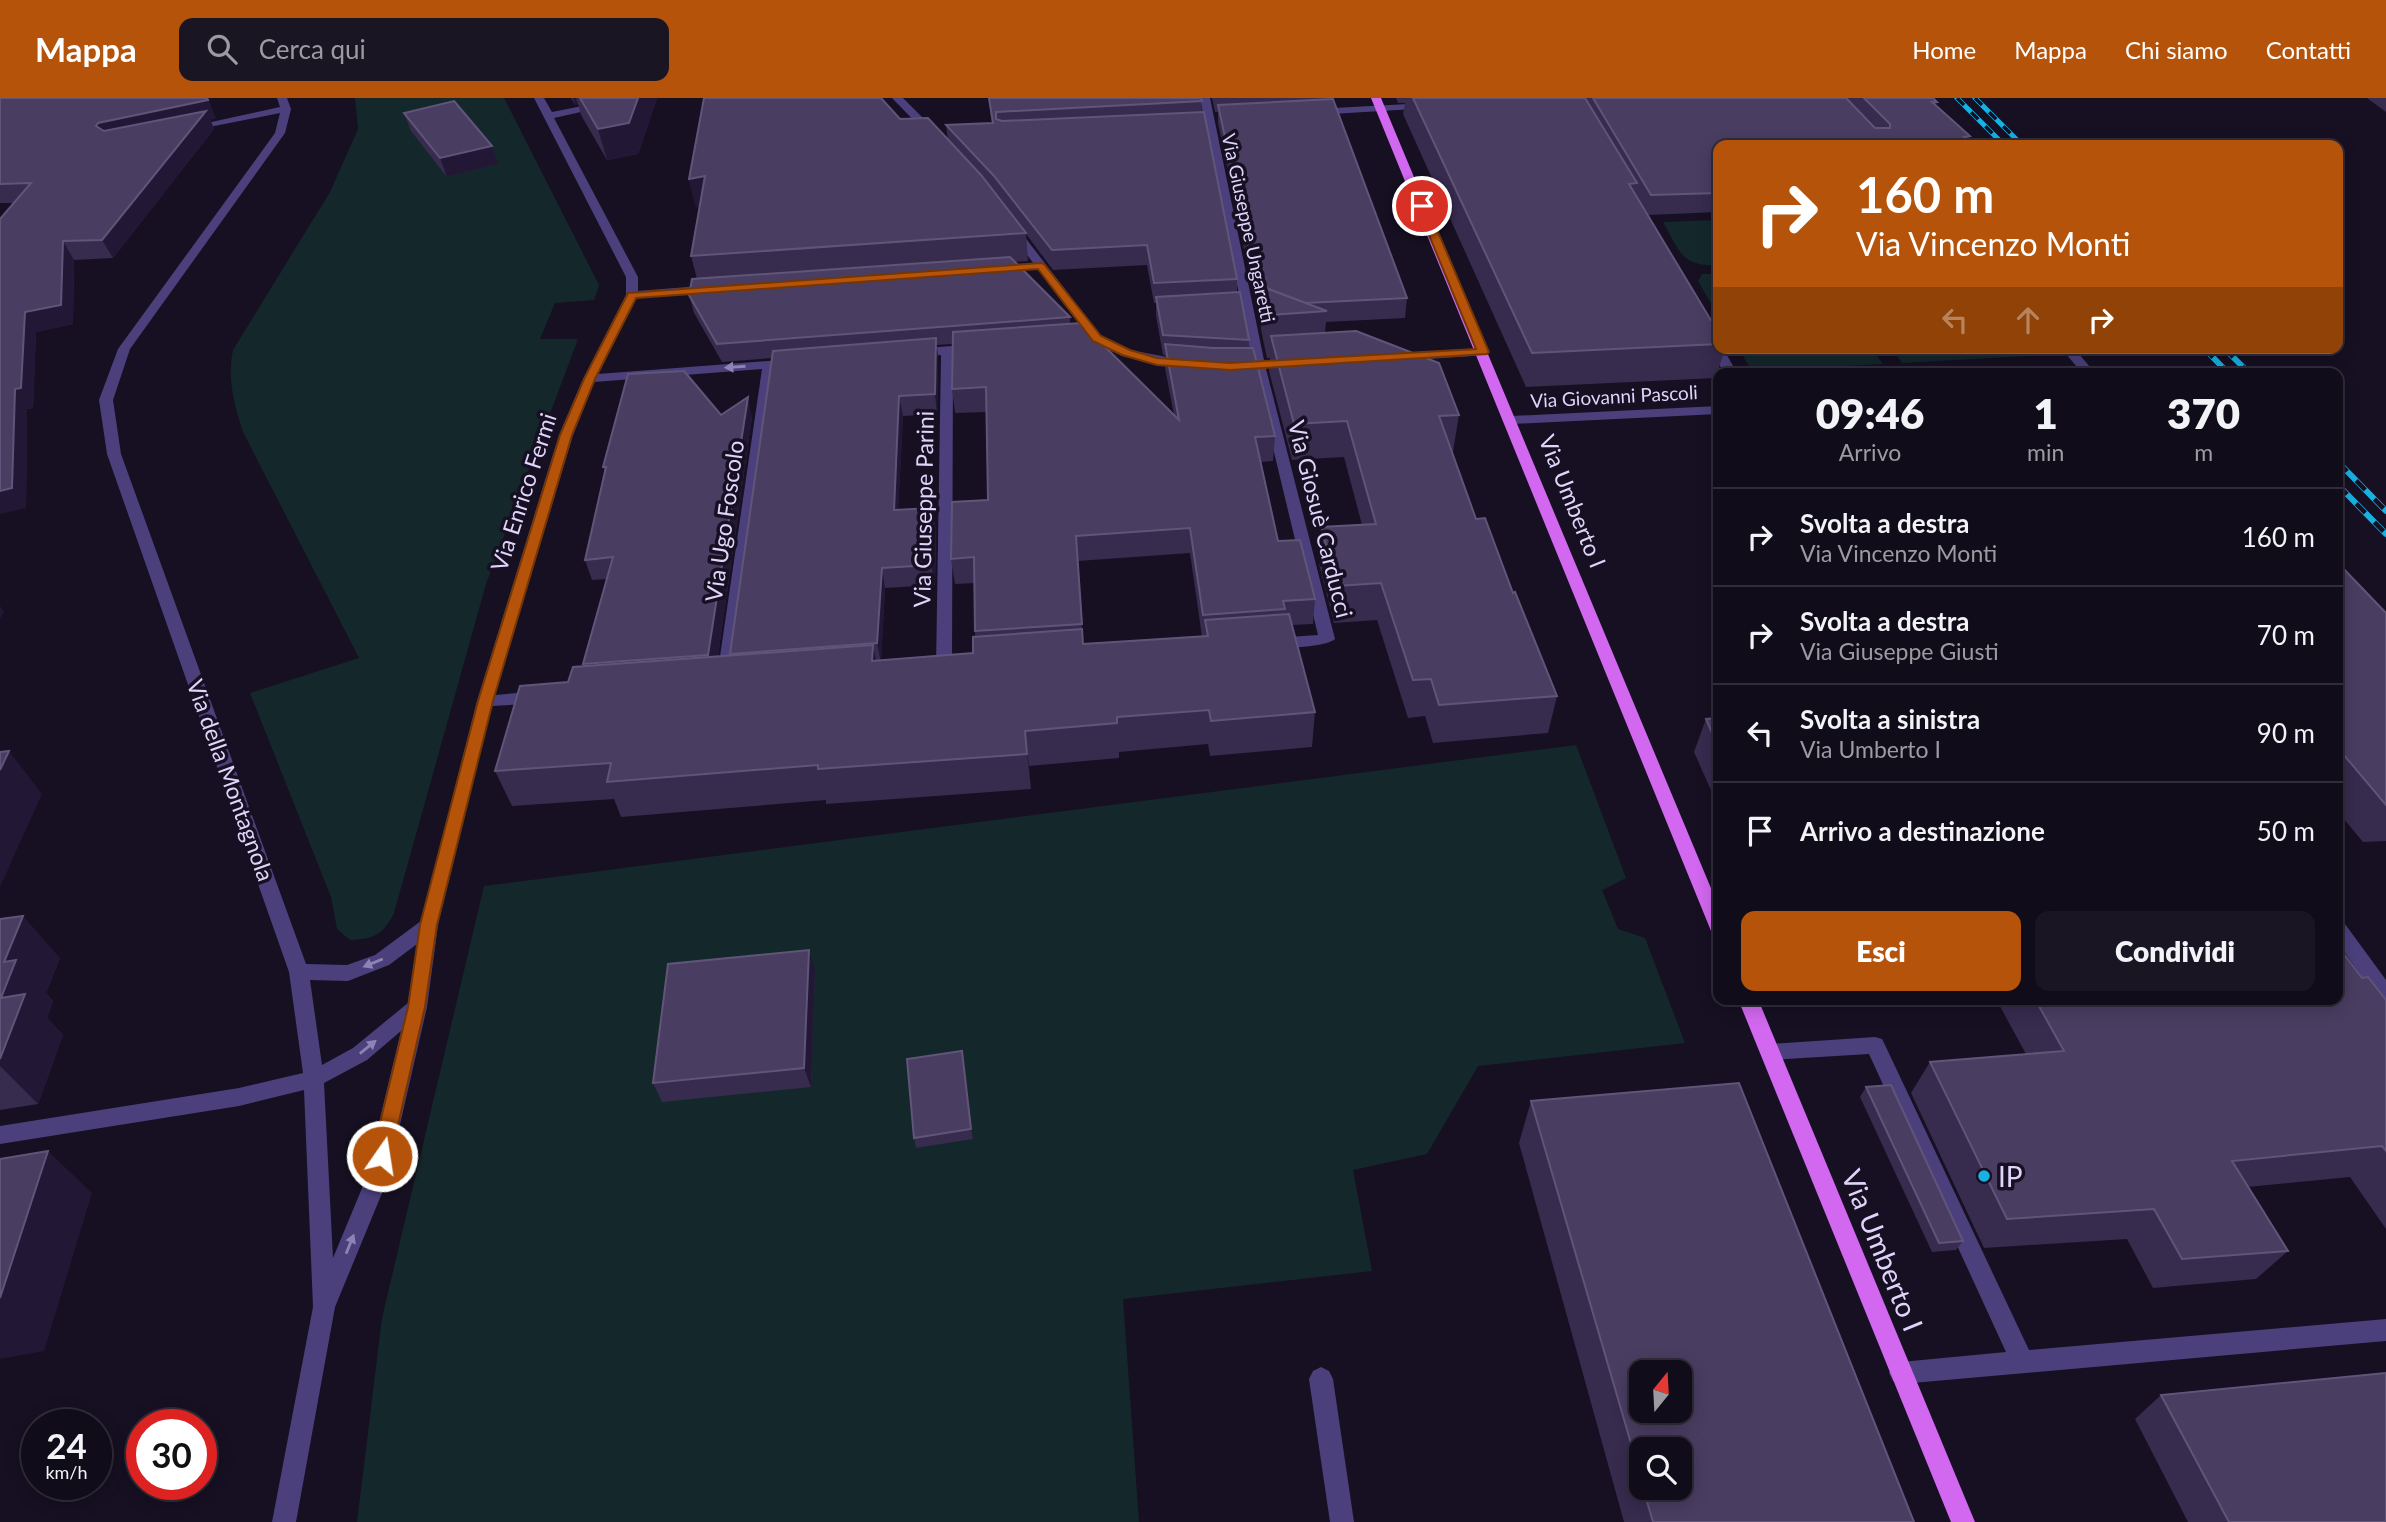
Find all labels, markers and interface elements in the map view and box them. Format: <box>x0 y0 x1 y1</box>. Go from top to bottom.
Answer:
search box <box>179 18 669 81</box>
text: Mappa <box>35 29 137 69</box>
icon: search <box>203 30 241 68</box>
text: Cerca qui <box>259 33 366 65</box>
text: Home <box>1912 35 1976 64</box>
text: Mappa <box>2014 35 2087 64</box>
text: Chi siamo <box>2125 35 2228 64</box>
text: Contatti <box>2266 35 2351 64</box>
street label: Via Giuseppe Ungaretti <box>1218 131 1280 325</box>
text: 160 m <box>1856 165 1994 223</box>
icon: right <box>1741 168 1832 259</box>
pin <box>1392 176 1452 236</box>
icon: arrive <box>1403 187 1441 225</box>
text: Via Vincenzo Monti <box>1856 224 2130 263</box>
icon: left <box>1936 301 1974 339</box>
icon: ahead <box>2009 301 2047 339</box>
icon: right <box>2082 301 2120 339</box>
one-way arrow <box>724 362 746 373</box>
street label: Via Giovanni Pascoli <box>1530 380 1698 412</box>
text: 09:46 <box>1816 388 1924 438</box>
text: 1 <box>2034 388 2058 438</box>
text: 370 <box>2167 388 2240 438</box>
street label: Via Enrico Fermi <box>484 409 562 575</box>
street label: Via Giuseppe Parini <box>907 411 939 607</box>
street label: Via Giosuè Carducci <box>1283 418 1359 620</box>
street label: Via Umberto I <box>1534 430 1612 572</box>
street label: Via Ugo Foscolo <box>699 438 749 604</box>
text: Arrivo <box>1839 438 1901 466</box>
text: min <box>2027 438 2064 466</box>
text: m <box>2194 438 2213 466</box>
text: Svolta a destra <box>1800 507 1970 539</box>
icon: right <box>1741 518 1779 556</box>
text: 160 m <box>2242 521 2315 553</box>
text: Via Vincenzo Monti <box>1800 539 1997 567</box>
text: Svolta a destra <box>1800 605 1970 637</box>
icon: right <box>1741 616 1779 654</box>
text: 70 m <box>2257 619 2315 651</box>
text: Via Giuseppe Giusti <box>1800 637 1999 665</box>
street label: Via della Montagnola <box>181 675 281 885</box>
text: Svolta a sinistra <box>1800 703 1980 735</box>
icon: left <box>1741 714 1779 752</box>
text: 90 m <box>2257 717 2315 749</box>
text: Via Umberto I <box>1800 735 1941 763</box>
icon: arrive <box>1741 812 1779 850</box>
text: Arrivo a destinazione <box>1800 815 2045 847</box>
text: 50 m <box>2257 815 2315 847</box>
button: Esci <box>1741 911 2021 991</box>
button: Condividi <box>2035 911 2315 991</box>
one-way arrow <box>363 957 383 969</box>
one-way arrow <box>359 1040 376 1055</box>
position arrow <box>345 1119 419 1193</box>
place label: IP <box>1998 1159 2023 1193</box>
street label: Via Umberto I <box>1835 1164 1931 1336</box>
marker: IP <box>1976 1168 1992 1184</box>
one-way arrow <box>345 1233 356 1254</box>
north arrow <box>1629 1360 1692 1423</box>
map controls <box>1629 1360 1692 1500</box>
speed limit sign: 30 <box>126 1409 217 1500</box>
text: 24 <box>46 1424 87 1466</box>
button: search <box>1629 1437 1692 1500</box>
text: km/h <box>45 1461 88 1483</box>

